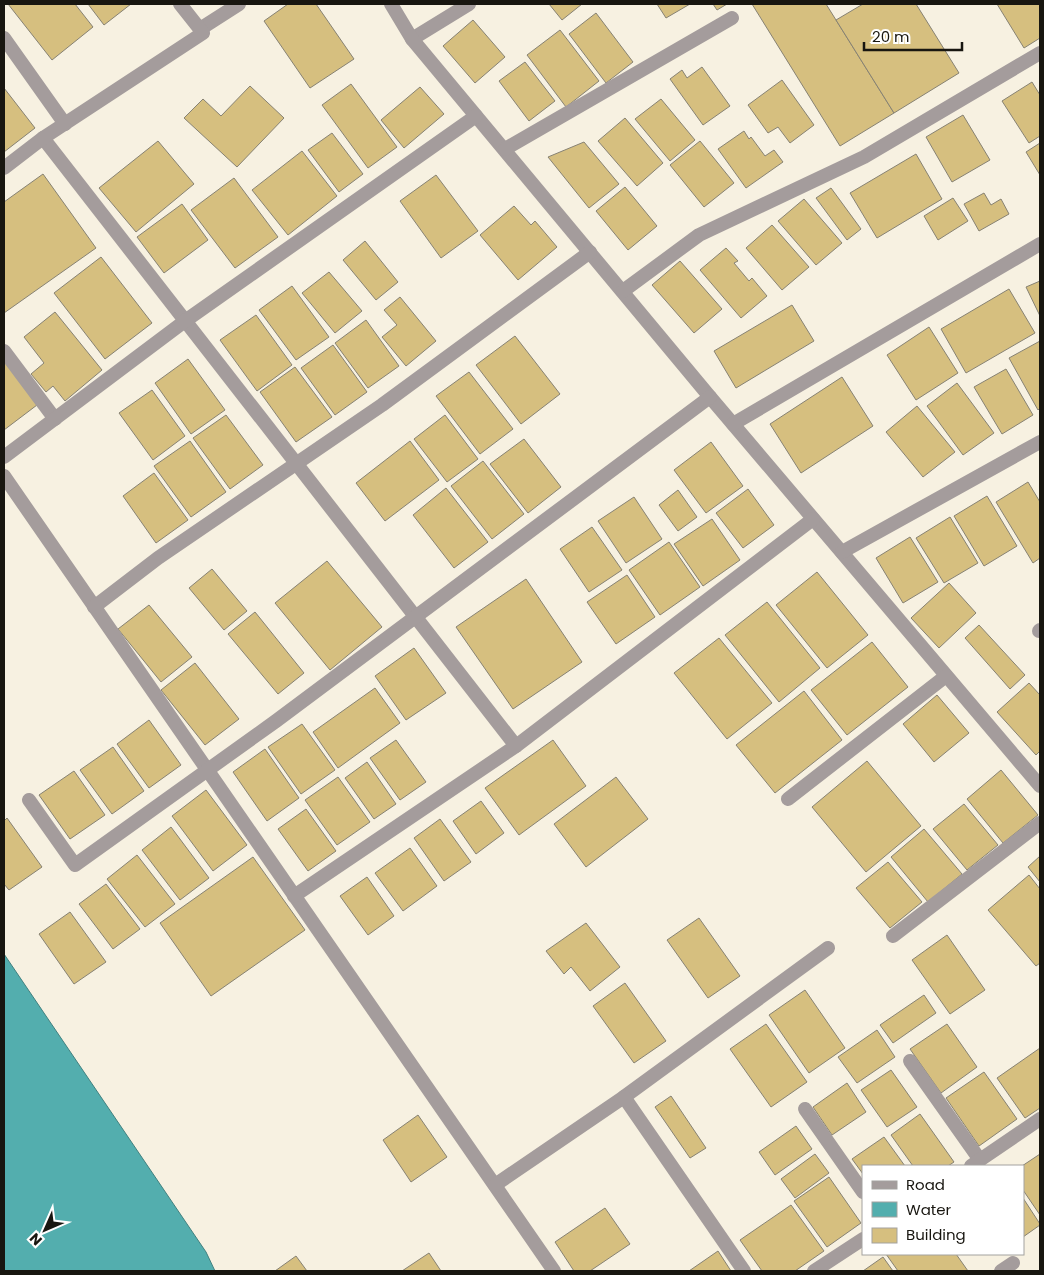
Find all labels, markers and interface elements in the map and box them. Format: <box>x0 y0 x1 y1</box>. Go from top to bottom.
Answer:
scale bar <box>864 20 962 52</box>
text: 20 m <box>872 26 910 47</box>
legend <box>862 1165 1024 1255</box>
text: Road <box>906 1174 945 1195</box>
text: Water <box>906 1199 952 1220</box>
north arrow <box>20 1205 70 1255</box>
text: Building <box>906 1224 966 1245</box>
text: N <box>25 1228 47 1250</box>

